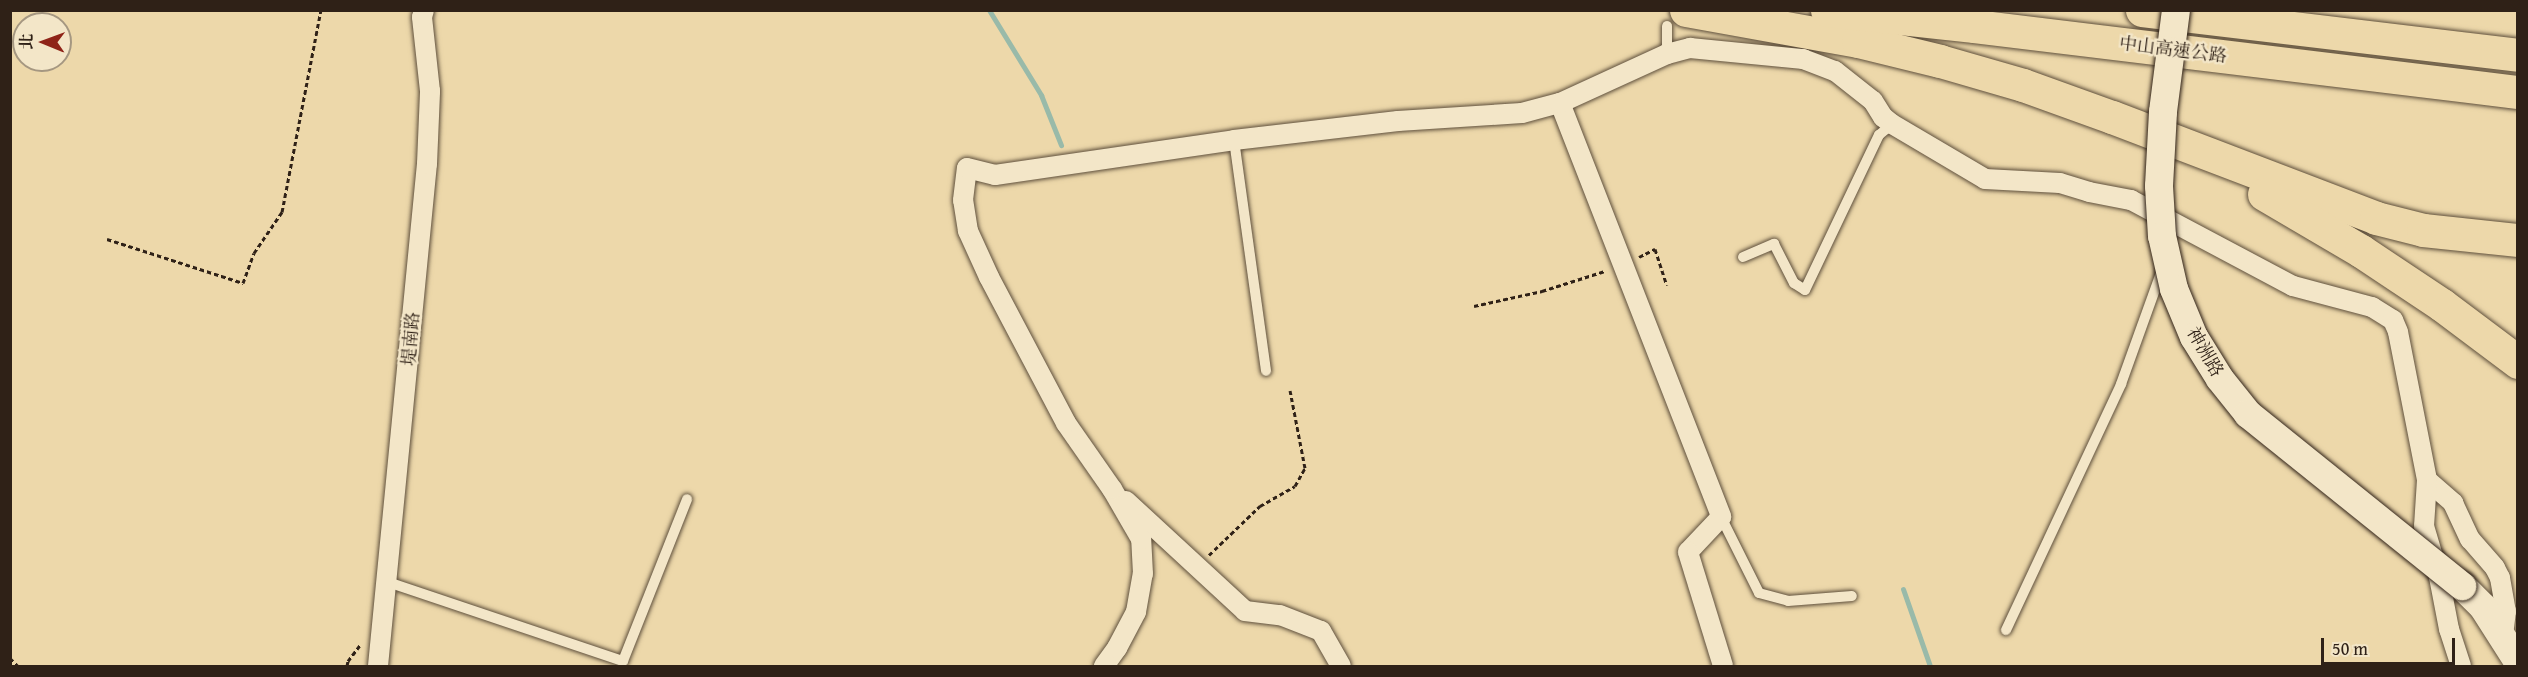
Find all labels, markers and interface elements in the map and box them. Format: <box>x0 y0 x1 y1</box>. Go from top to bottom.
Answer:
north arrow <box>12 12 72 72</box>
street label: 中山高速公路 <box>2118 33 2228 67</box>
text: 北 <box>14 34 38 50</box>
street label: 堤南路 <box>398 311 424 367</box>
street label: 神洲路 <box>2182 323 2228 381</box>
scale bar <box>2324 626 2458 664</box>
text: 50 m <box>2332 635 2368 662</box>

